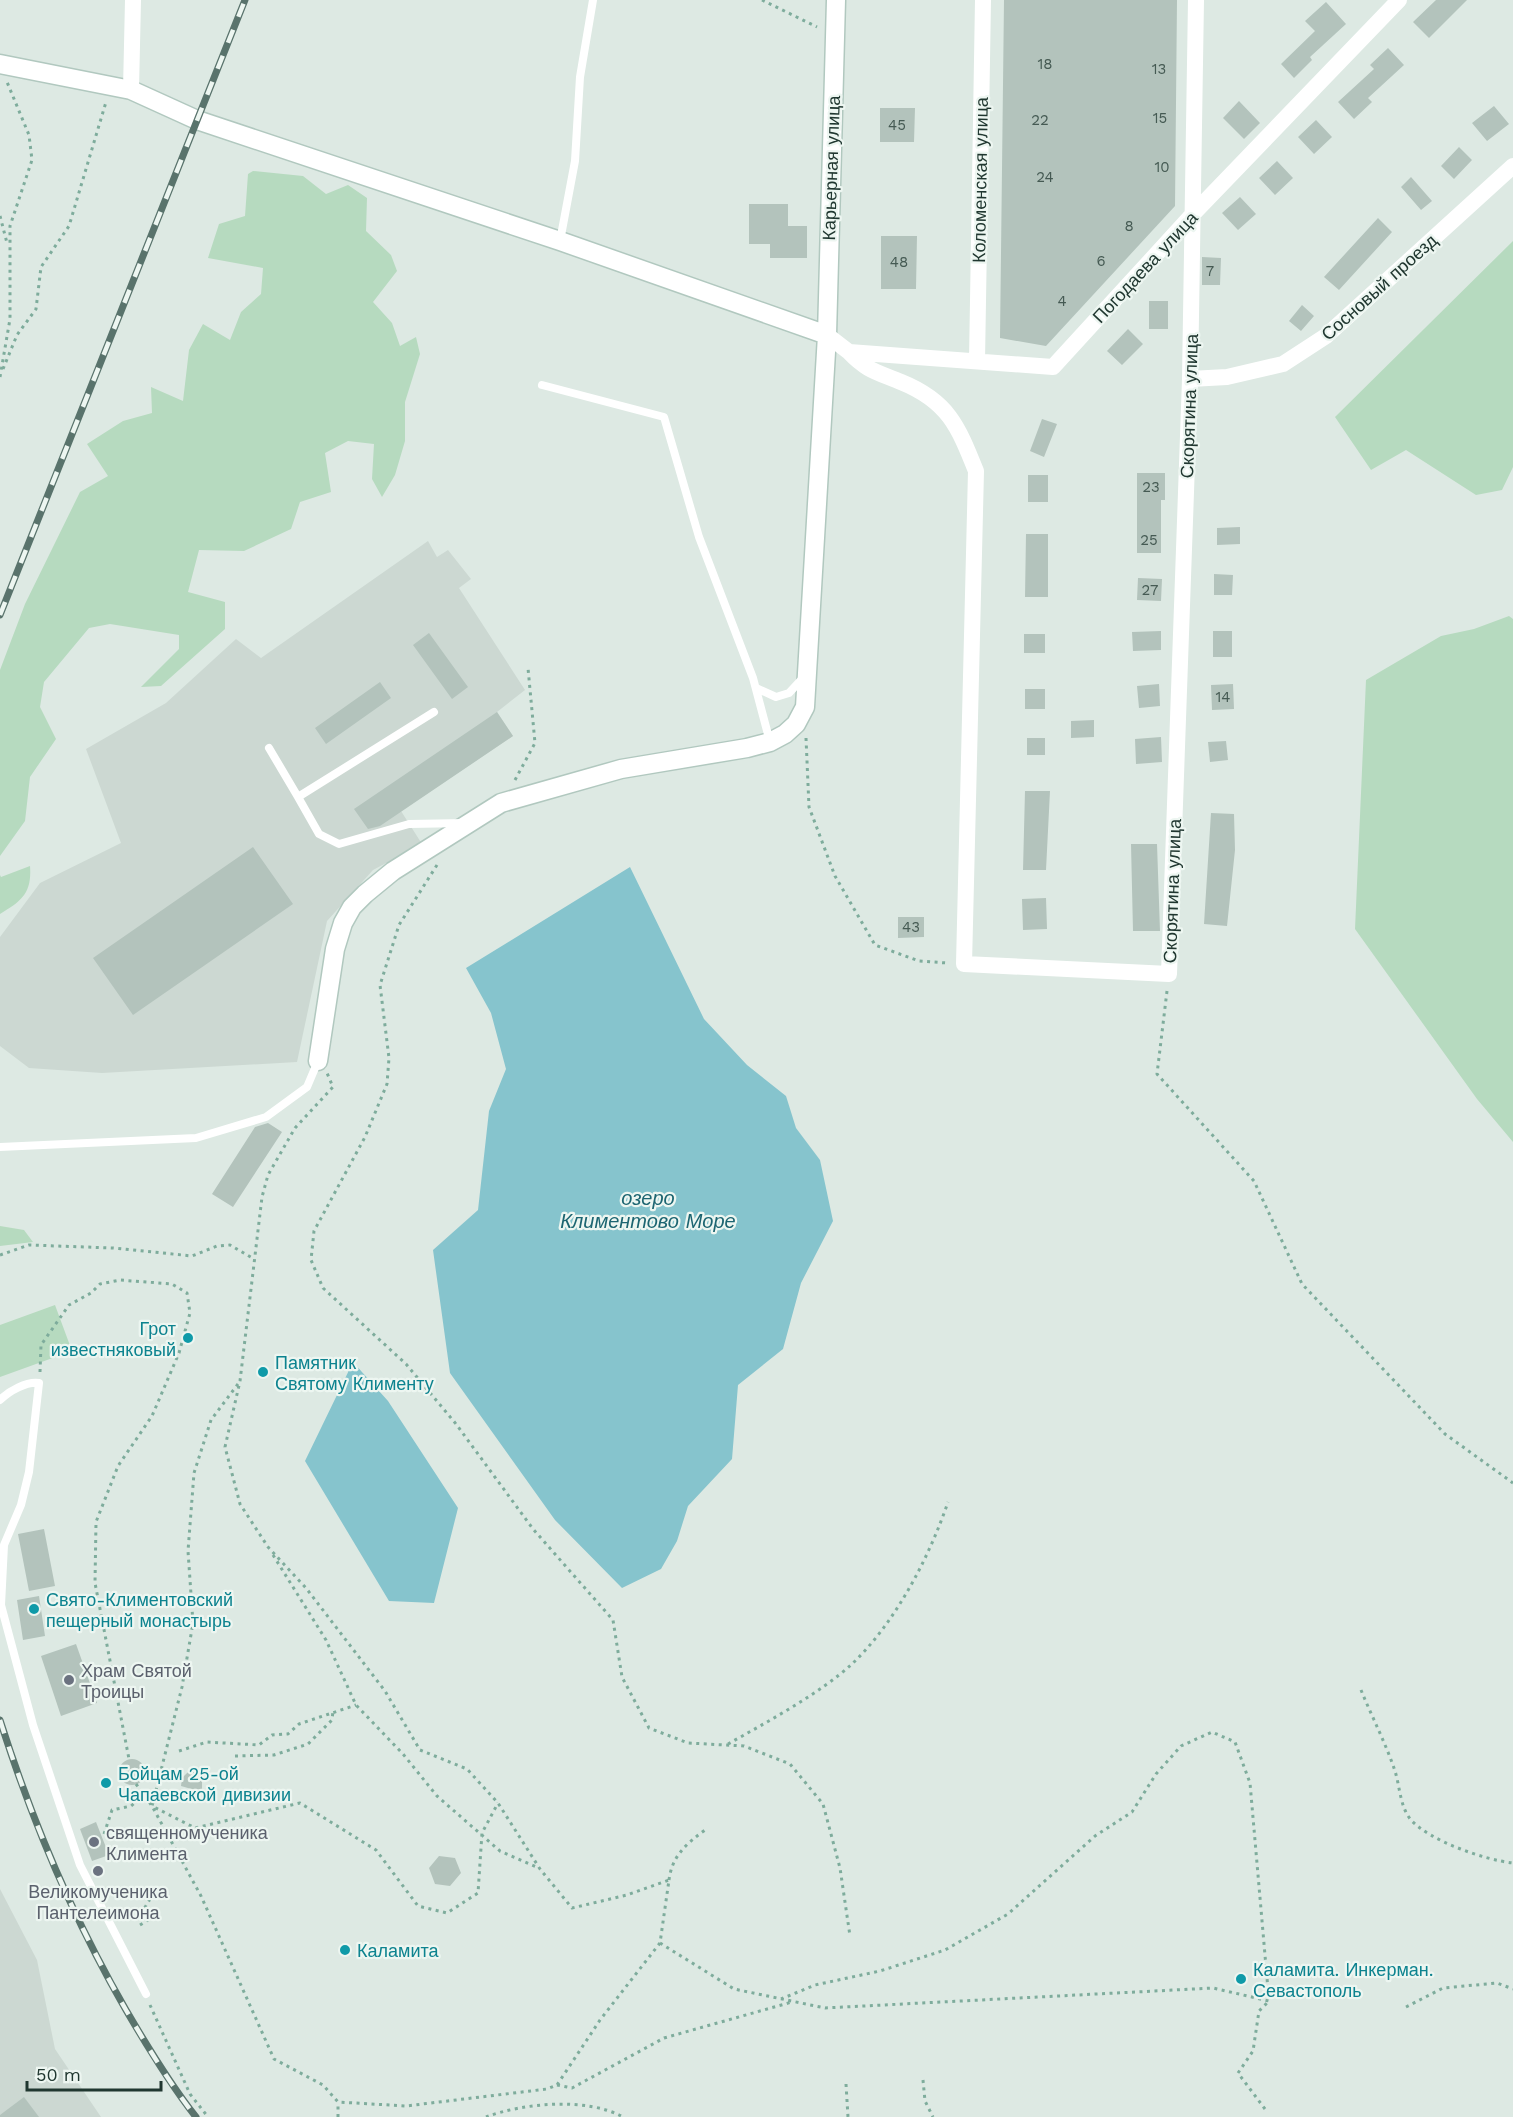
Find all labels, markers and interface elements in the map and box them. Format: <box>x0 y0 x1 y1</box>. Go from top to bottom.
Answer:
house number: 18 <box>1037 55 1053 73</box>
house number: 13 <box>1152 60 1166 78</box>
street label: Карьерная улица <box>818 94 844 241</box>
street label: Коломенская улица <box>968 96 992 263</box>
house number: 15 <box>1153 109 1167 127</box>
house number: 22 <box>1031 111 1049 129</box>
house number: 45 <box>888 116 906 134</box>
house number: 10 <box>1154 158 1170 176</box>
house number: 24 <box>1036 168 1054 186</box>
street label: Погодаева улица <box>1088 206 1203 327</box>
house number: 8 <box>1124 217 1134 235</box>
street label: Сосновый проезд <box>1317 229 1442 344</box>
house number: 6 <box>1096 252 1106 270</box>
house number: 48 <box>890 253 908 271</box>
house number: 7 <box>1206 262 1214 280</box>
house number: 4 <box>1057 292 1067 310</box>
street label: Скорятина улица <box>1176 332 1202 479</box>
house number: 23 <box>1142 478 1160 496</box>
house number: 25 <box>1140 531 1158 549</box>
house number: 27 <box>1142 581 1158 599</box>
house number: 14 <box>1215 688 1231 706</box>
street label: Скорятина улица <box>1159 817 1185 964</box>
house number: 43 <box>902 918 920 936</box>
water label: озеро Климентово Море <box>560 1186 736 1233</box>
place label: Грот известняковый <box>51 1318 176 1360</box>
marker: Грот известняковый <box>181 1331 195 1345</box>
place label: Памятник Святому Клименту <box>275 1352 434 1394</box>
marker: Памятник Святому Клименту <box>256 1365 270 1379</box>
place label: Свято-Климентовский пещерный монастырь <box>46 1589 233 1631</box>
marker: Свято-Климентовский пещерный монастырь <box>27 1602 41 1616</box>
place label: Храм Святой Троицы <box>81 1660 192 1702</box>
marker: Храм Святой Троицы <box>62 1673 76 1687</box>
place label: Бойцам 25-ой Чапаевской дивизии <box>118 1763 291 1805</box>
marker: Бойцам 25-ой Чапаевской дивизии <box>99 1776 113 1790</box>
place label: священномученика Климента <box>106 1822 269 1864</box>
marker: священномученика Климента <box>87 1835 101 1849</box>
marker: Великомученика Пантелеимона <box>91 1864 105 1878</box>
place label: Великомученика Пантелеимона <box>28 1881 169 1923</box>
place label: Каламита <box>357 1940 439 1961</box>
marker: Каламита <box>338 1943 352 1957</box>
place label: Каламита. Инкерман. Севастополь <box>1253 1959 1434 2001</box>
marker: Каламита. Инкерман. Севастополь <box>1234 1972 1248 1986</box>
scale bar <box>27 2054 160 2092</box>
text: 50 m <box>36 2064 81 2085</box>

